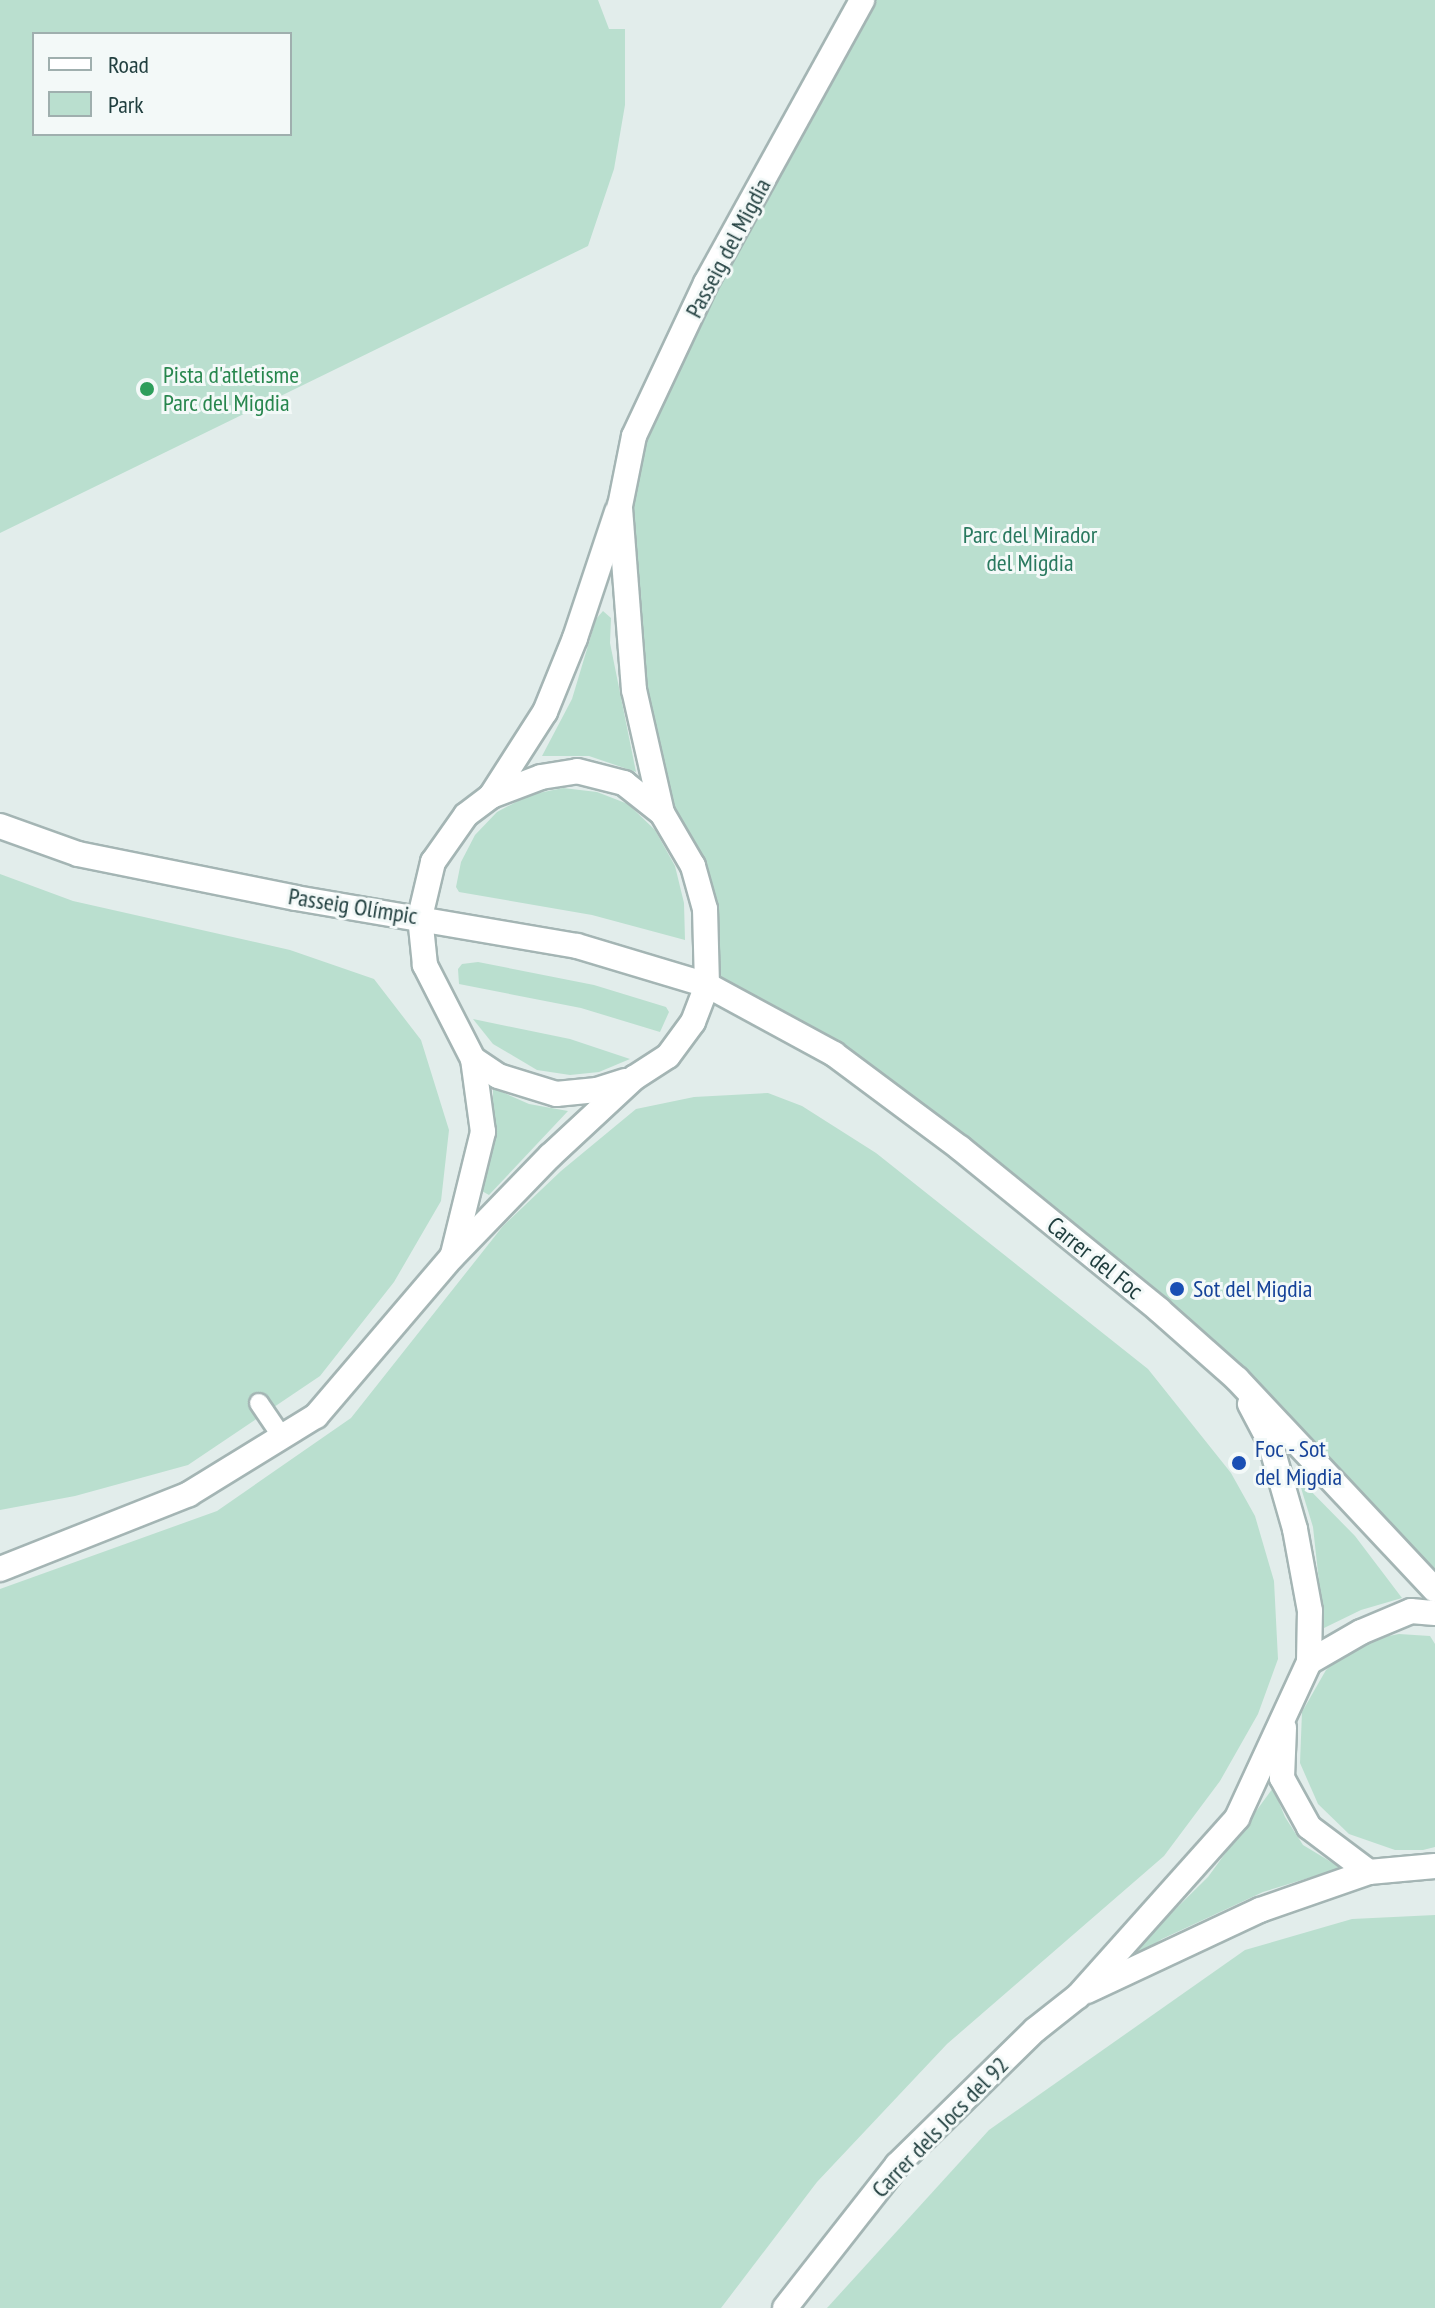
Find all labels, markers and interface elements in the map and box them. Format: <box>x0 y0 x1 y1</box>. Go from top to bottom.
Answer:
legend <box>32 32 292 136</box>
text: Road <box>108 49 149 80</box>
text: Park <box>108 89 144 120</box>
street label: Passeig del Migdia <box>679 173 777 323</box>
place label: Pista d'atletisme Parc del Migdia <box>163 361 299 417</box>
marker: Pista d'atletisme Parc del Migdia <box>138 380 156 398</box>
park label: Parc del Mirador del Migdia <box>963 521 1097 577</box>
street label: Passeig Olímpic <box>286 882 420 930</box>
street label: Carrer del Foc <box>1041 1211 1149 1305</box>
place label: Sot del Migdia <box>1193 1275 1312 1303</box>
marker: Sot del Migdia <box>1168 1280 1186 1298</box>
place label: Foc - Sot del Migdia <box>1255 1435 1342 1491</box>
marker: Foc - Sot del Migdia <box>1230 1454 1248 1472</box>
street label: Carrer dels Jocs del 92 <box>866 2051 1014 2203</box>

